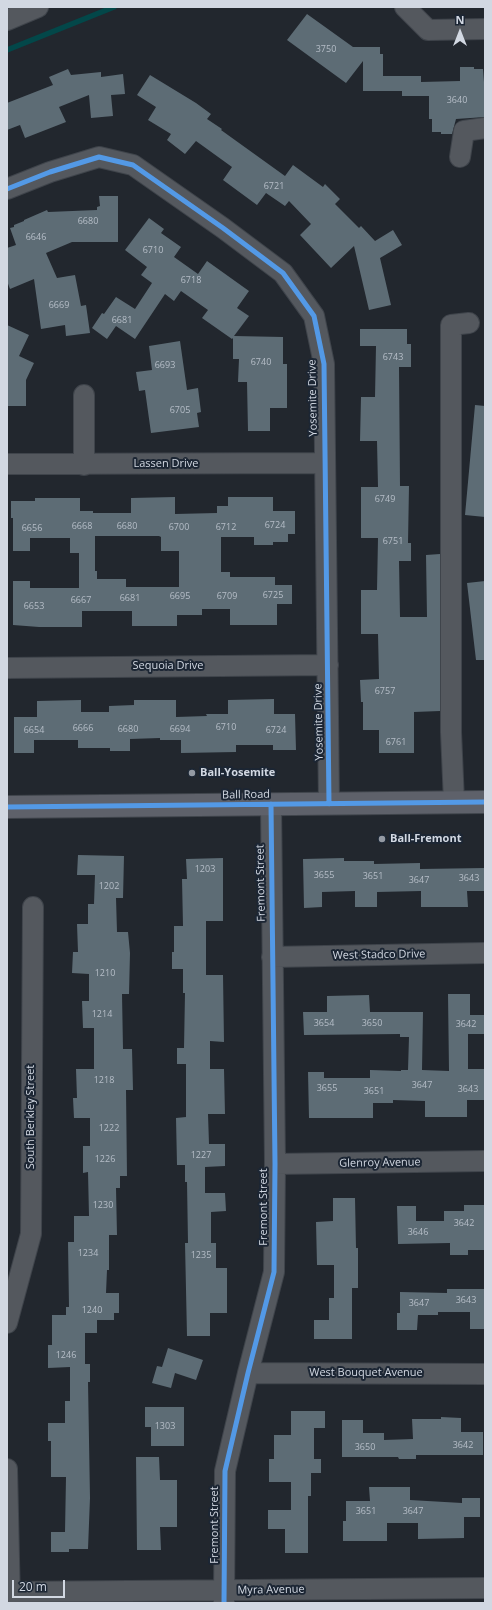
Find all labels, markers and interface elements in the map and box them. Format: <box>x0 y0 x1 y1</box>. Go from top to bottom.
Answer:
north arrow <box>440 12 480 52</box>
text: N <box>456 12 464 27</box>
house number: 3750 <box>316 44 336 54</box>
house number: 3640 <box>447 95 467 105</box>
house number: 6721 <box>264 181 284 191</box>
house number: 6680 <box>78 216 98 226</box>
house number: 6646 <box>26 232 46 242</box>
house number: 6710 <box>143 245 163 255</box>
house number: 6718 <box>181 275 201 285</box>
house number: 6669 <box>49 300 69 310</box>
house number: 6681 <box>112 315 132 325</box>
house number: 6743 <box>383 352 403 362</box>
house number: 6740 <box>251 357 271 367</box>
street label: Yosemite Drive <box>306 359 320 437</box>
house number: 6693 <box>155 360 175 370</box>
house number: 6705 <box>170 405 190 415</box>
street label: Lassen Drive <box>133 457 199 471</box>
house number: 6749 <box>375 494 395 504</box>
house number: 6724 <box>265 520 285 530</box>
house number: 6668 <box>72 521 92 531</box>
house number: 6680 <box>117 521 137 531</box>
house number: 6700 <box>169 522 189 532</box>
house number: 6712 <box>216 522 236 532</box>
house number: 6656 <box>22 523 42 533</box>
house number: 6751 <box>383 536 403 546</box>
house number: 6725 <box>263 590 283 600</box>
house number: 6695 <box>170 591 190 601</box>
house number: 6709 <box>217 591 237 601</box>
house number: 6681 <box>120 593 140 603</box>
house number: 6667 <box>71 595 91 605</box>
house number: 6653 <box>24 601 44 611</box>
street label: Sequoia Drive <box>133 659 203 673</box>
street label: Yosemite Drive <box>312 683 326 761</box>
house number: 6757 <box>375 686 395 696</box>
house number: 6710 <box>216 722 236 732</box>
house number: 6666 <box>73 723 93 733</box>
house number: 6680 <box>118 724 138 734</box>
house number: 6694 <box>170 724 190 734</box>
house number: 6654 <box>24 725 44 735</box>
house number: 6724 <box>266 725 286 735</box>
house number: 6761 <box>386 737 406 747</box>
place label: Ball-Yosemite <box>200 766 275 780</box>
marker: Ball-Yosemite <box>187 768 197 778</box>
street label: Ball Road <box>222 788 270 802</box>
place label: Ball-Fremont <box>390 832 461 846</box>
marker: Ball-Fremont <box>377 834 387 844</box>
street label: Fremont Street <box>254 844 268 922</box>
house number: 1203 <box>195 864 215 874</box>
house number: 3655 <box>314 870 334 880</box>
house number: 3651 <box>363 871 383 881</box>
house number: 3643 <box>459 873 479 883</box>
house number: 3647 <box>409 875 429 885</box>
house number: 1202 <box>99 881 119 891</box>
street label: West Stadco Drive <box>332 948 426 962</box>
house number: 1210 <box>95 968 115 978</box>
house number: 1214 <box>92 1009 112 1019</box>
house number: 3654 <box>314 1018 334 1028</box>
house number: 3650 <box>362 1018 382 1028</box>
house number: 3642 <box>456 1019 476 1029</box>
street label: South Berkley Street <box>24 1065 38 1169</box>
house number: 1218 <box>94 1075 114 1085</box>
house number: 3647 <box>412 1080 432 1090</box>
house number: 3655 <box>317 1083 337 1093</box>
house number: 3643 <box>458 1084 478 1094</box>
house number: 3651 <box>364 1086 384 1096</box>
house number: 1222 <box>99 1123 119 1133</box>
house number: 1227 <box>191 1150 211 1160</box>
house number: 1226 <box>95 1154 115 1164</box>
street label: Glenroy Avenue <box>339 1156 421 1170</box>
street label: Fremont Street <box>257 1168 271 1246</box>
house number: 1230 <box>93 1200 113 1210</box>
house number: 3642 <box>454 1218 474 1228</box>
house number: 3646 <box>408 1227 428 1237</box>
house number: 1234 <box>78 1248 98 1258</box>
house number: 1235 <box>191 1250 211 1260</box>
house number: 3643 <box>456 1295 476 1305</box>
house number: 3647 <box>409 1298 429 1308</box>
house number: 1240 <box>82 1305 102 1315</box>
house number: 1246 <box>56 1350 76 1360</box>
street label: West Bouquet Avenue <box>309 1366 423 1380</box>
house number: 1303 <box>155 1421 175 1431</box>
house number: 3642 <box>453 1440 473 1450</box>
house number: 3650 <box>355 1442 375 1452</box>
street label: Fremont Street <box>208 1486 222 1564</box>
house number: 3651 <box>356 1506 376 1516</box>
house number: 3647 <box>403 1506 423 1516</box>
scale bar <box>14 1572 67 1598</box>
text: 20 m <box>19 1578 47 1595</box>
street label: Myra Avenue <box>237 1583 305 1597</box>

